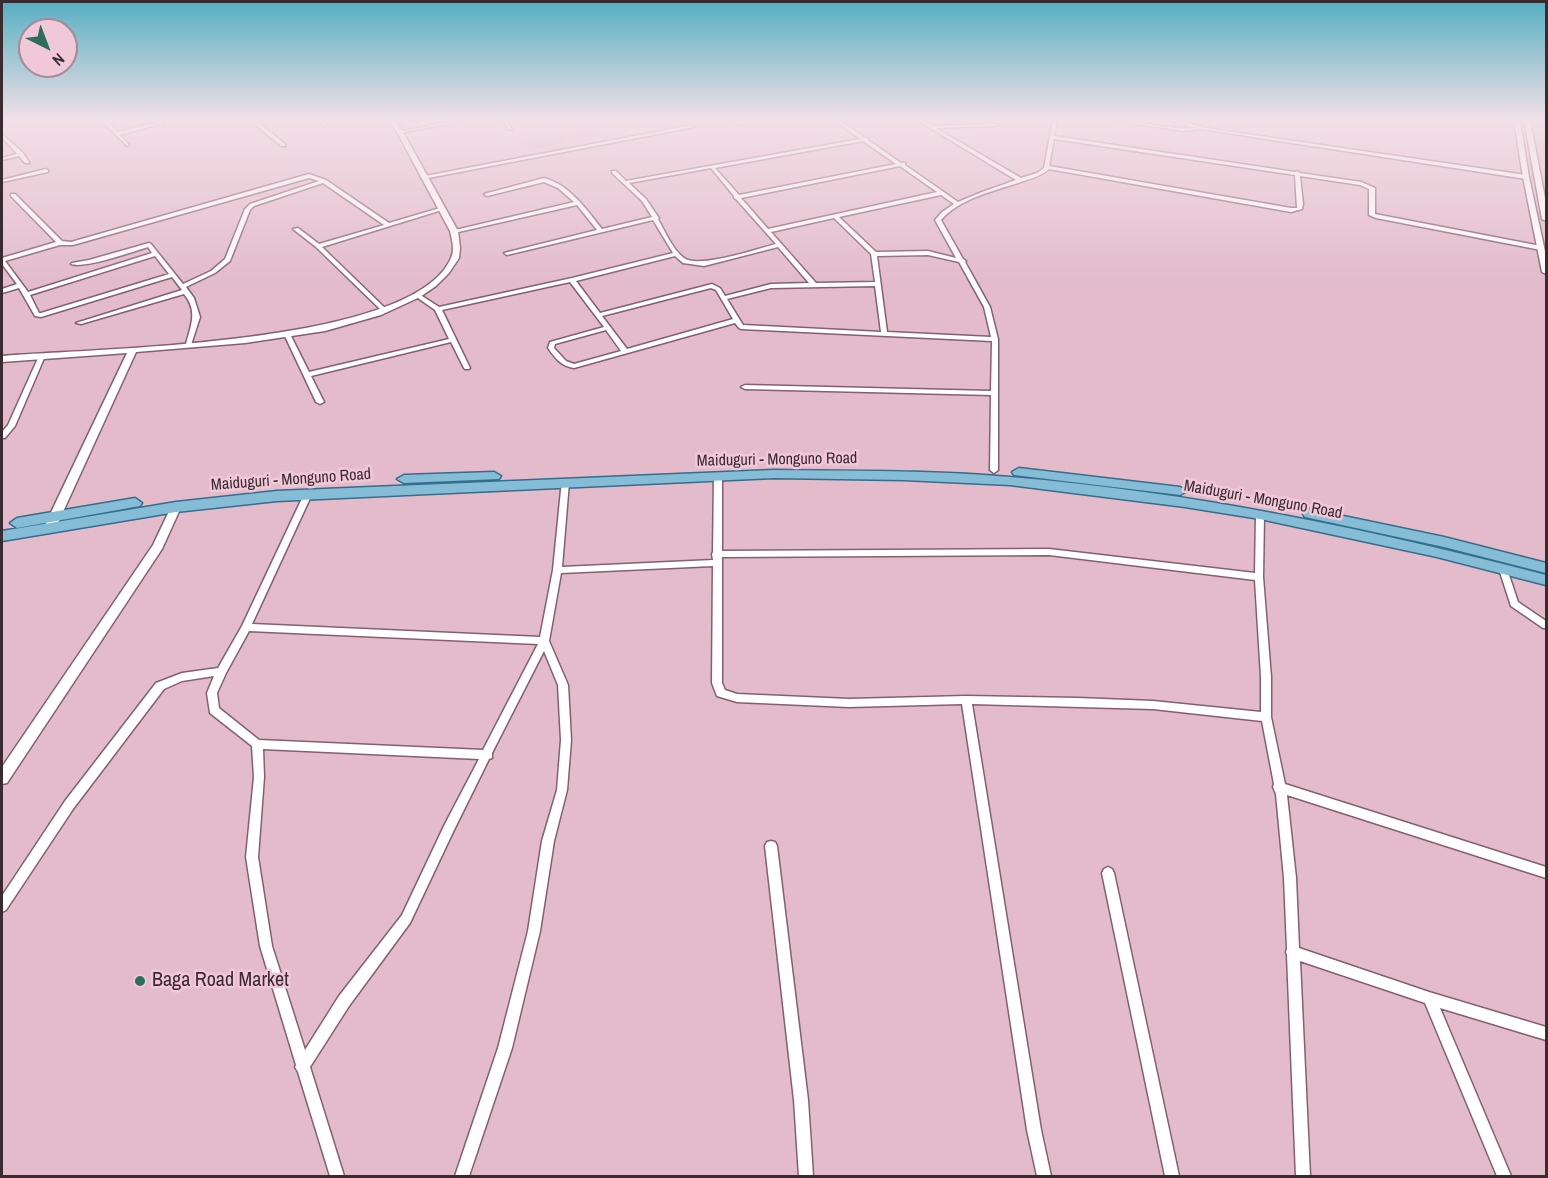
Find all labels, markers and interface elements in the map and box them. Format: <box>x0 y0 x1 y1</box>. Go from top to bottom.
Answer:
north arrow <box>18 18 78 78</box>
text: N <box>48 49 70 71</box>
street label: Maiduguri - Monguno Road <box>697 449 857 471</box>
street label: Maiduguri - Monguno Road <box>210 465 372 495</box>
street label: Maiduguri - Monguno Road <box>1182 477 1344 523</box>
place label: Baga Road Market <box>152 969 289 993</box>
marker: Baga Road Market <box>133 974 147 988</box>

